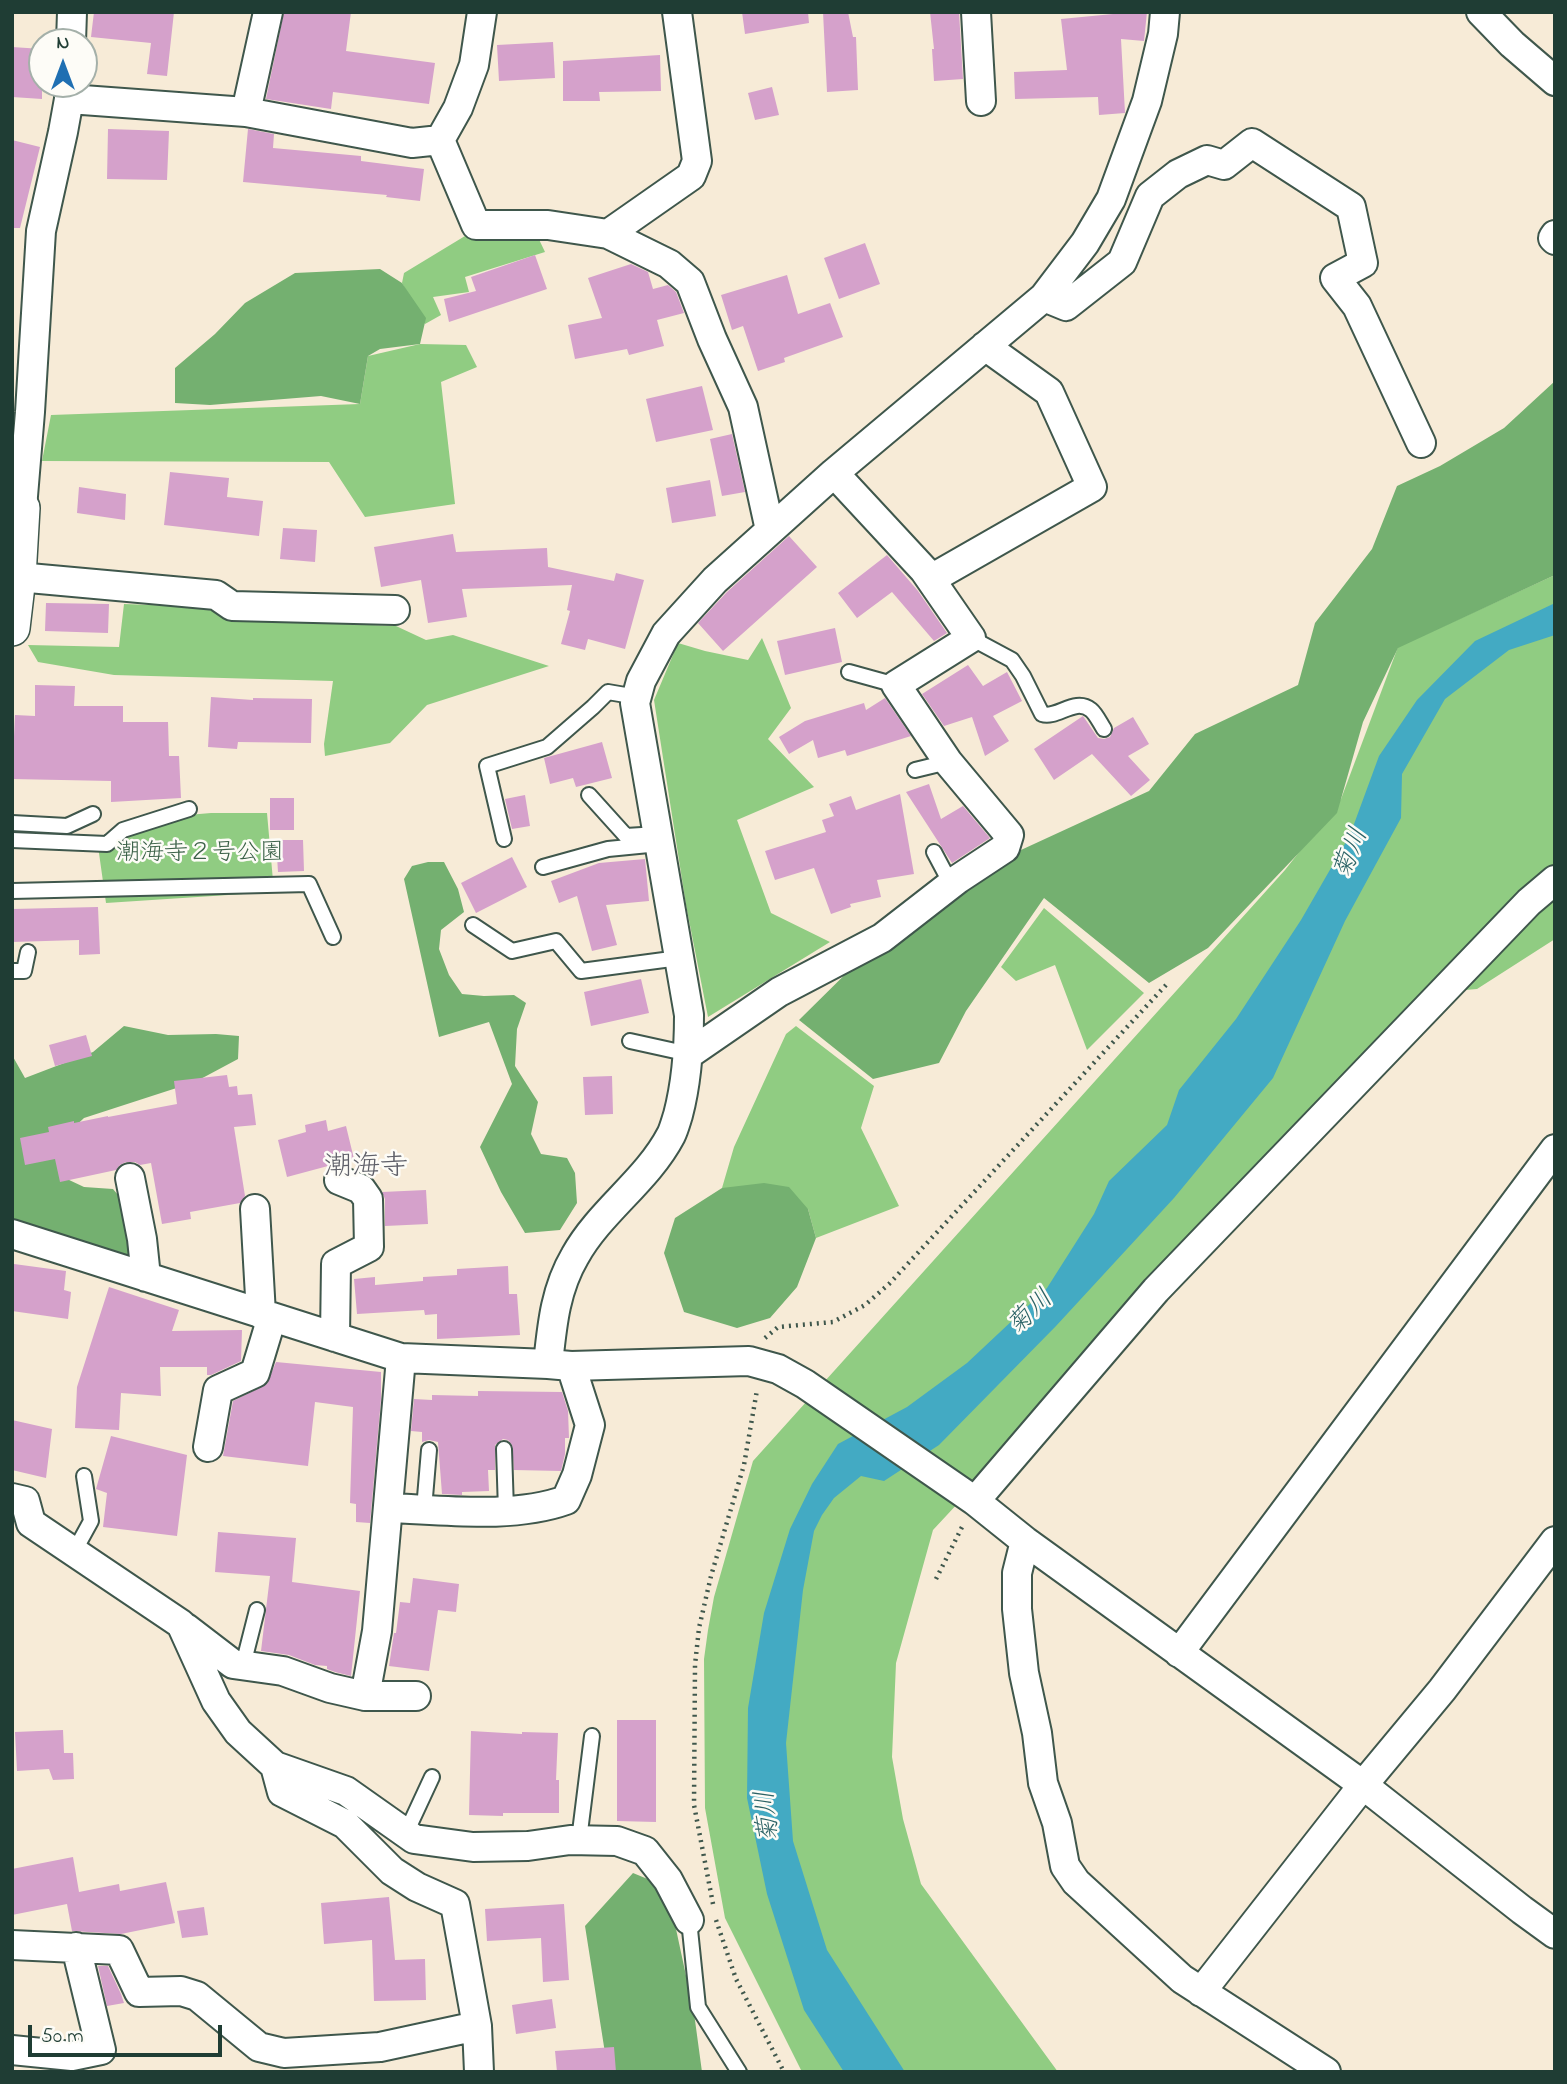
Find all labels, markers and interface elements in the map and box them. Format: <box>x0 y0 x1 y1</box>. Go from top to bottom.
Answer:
north arrow <box>28 28 98 98</box>
text: N <box>57 30 69 57</box>
water label: 菊川 <box>1329 824 1377 884</box>
park label: 潮海寺２号公園 <box>116 841 284 869</box>
district label: 潮海寺 <box>324 1152 408 1186</box>
water label: 菊川 <box>1002 1285 1062 1343</box>
water label: 菊川 <box>752 1789 788 1843</box>
scale bar <box>32 2010 226 2054</box>
text: 50 m <box>41 2022 84 2052</box>

